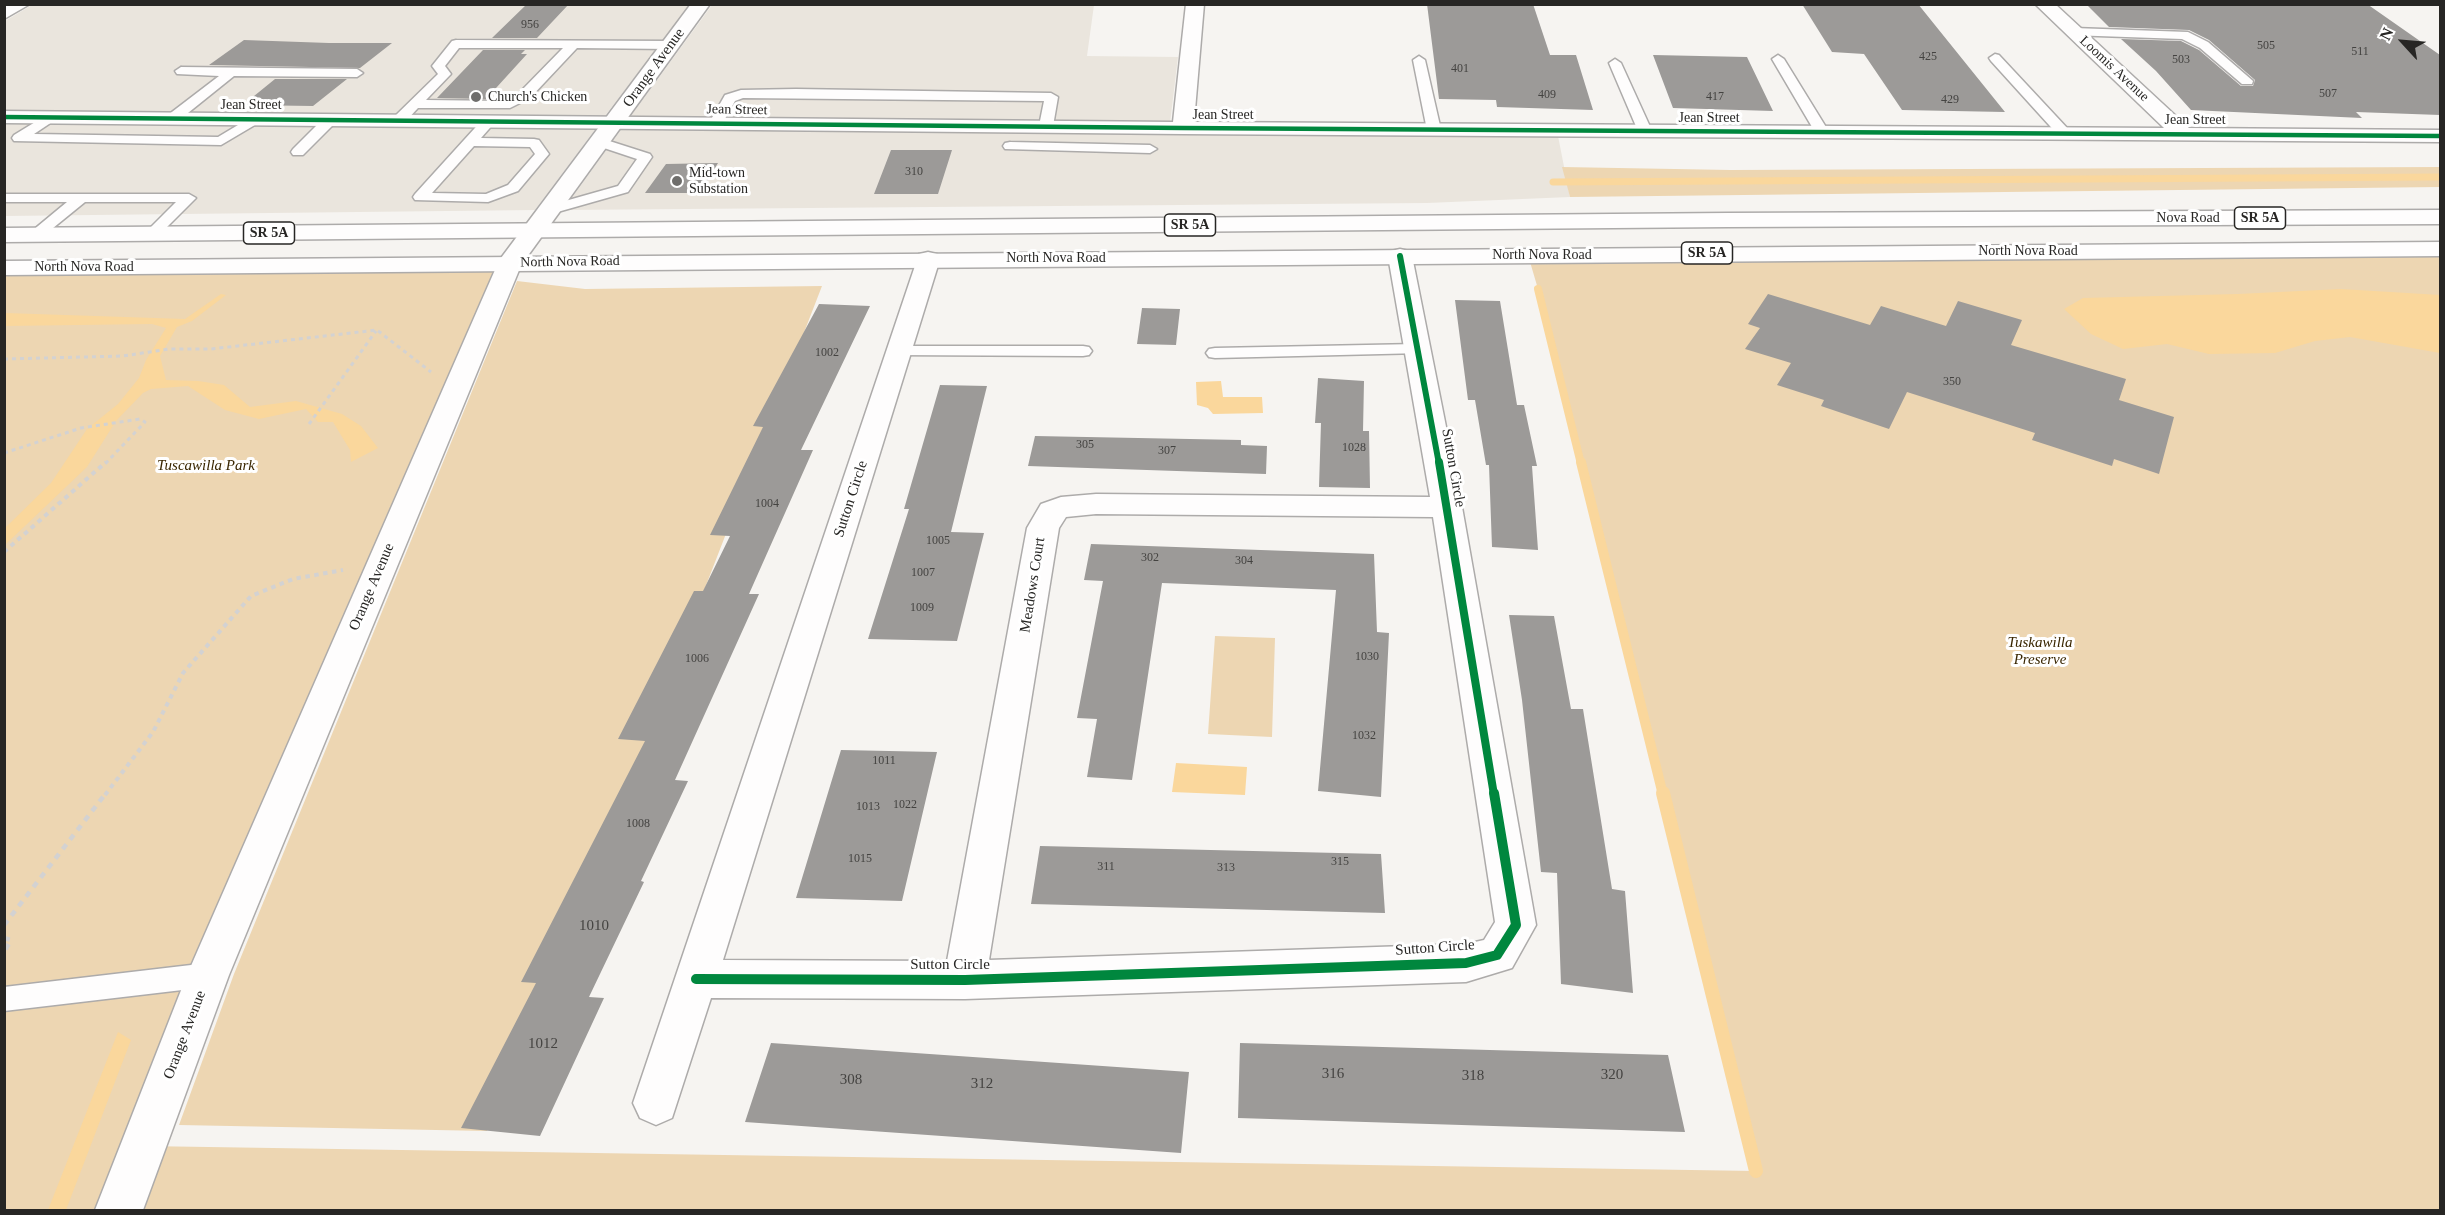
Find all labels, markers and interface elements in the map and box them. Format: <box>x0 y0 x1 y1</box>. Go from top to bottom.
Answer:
north arrow <box>2373 12 2433 72</box>
house number: 956 <box>521 18 539 32</box>
street label: Orange Avenue <box>619 25 689 111</box>
text: N <box>2376 25 2397 43</box>
street label: Loomis Avenue <box>2076 33 2152 105</box>
house number: 505 <box>2257 39 2275 53</box>
house number: 511 <box>2351 45 2369 59</box>
house number: 425 <box>1919 50 1937 64</box>
house number: 503 <box>2172 53 2190 67</box>
house number: 401 <box>1451 62 1469 76</box>
house number: 507 <box>2319 87 2337 101</box>
house number: 409 <box>1538 88 1556 102</box>
place label: Church's Chicken <box>488 89 587 105</box>
marker: Church's Chicken <box>469 90 483 104</box>
house number: 417 <box>1706 90 1724 104</box>
house number: 429 <box>1941 93 1959 107</box>
street label: Jean Street <box>220 97 282 113</box>
street label: Jean Street <box>706 101 768 119</box>
street label: Jean Street <box>1192 107 1254 123</box>
street label: Jean Street <box>1678 110 1740 126</box>
street label: Jean Street <box>2164 112 2226 128</box>
place label: Mid-town Substation <box>689 165 748 198</box>
house number: 310 <box>905 165 923 179</box>
marker: Mid-town Substation <box>670 174 684 188</box>
road number: SR 5A <box>2234 207 2286 229</box>
street label: Nova Road <box>2156 210 2220 226</box>
road number: SR 5A <box>1164 214 1216 236</box>
road number: SR 5A <box>244 222 294 244</box>
road number: SR 5A <box>1682 242 1732 264</box>
street label: North Nova Road <box>1978 243 2078 259</box>
street label: North Nova Road <box>1492 247 1592 263</box>
street label: North Nova Road <box>1006 250 1106 266</box>
street label: North Nova Road <box>520 253 620 271</box>
street label: North Nova Road <box>34 259 134 275</box>
house number: 1002 <box>815 346 839 360</box>
house number: 350 <box>1943 375 1961 389</box>
street label: Sutton Circle <box>1437 427 1469 509</box>
house number: 305 <box>1076 438 1094 452</box>
house number: 1028 <box>1342 441 1366 455</box>
house number: 307 <box>1158 444 1176 458</box>
park label: Tuscawilla Park <box>157 457 255 475</box>
street label: Sutton Circle <box>830 458 872 540</box>
house number: 1004 <box>755 497 779 511</box>
house number: 1005 <box>926 534 950 548</box>
street label: Meadows Court <box>1017 536 1049 634</box>
street label: Orange Avenue <box>345 540 399 634</box>
house number: 302 <box>1141 551 1159 565</box>
house number: 304 <box>1235 554 1253 568</box>
house number: 1007 <box>911 566 935 580</box>
house number: 1009 <box>910 601 934 615</box>
park label: Tuskawilla Preserve <box>2007 634 2073 669</box>
house number: 1030 <box>1355 650 1379 664</box>
house number: 1006 <box>685 652 709 666</box>
house number: 1032 <box>1352 729 1376 743</box>
house number: 1011 <box>872 754 896 768</box>
house number: 1022 <box>893 798 917 812</box>
house number: 1013 <box>856 800 880 814</box>
house number: 1008 <box>626 817 650 831</box>
house number: 1015 <box>848 852 872 866</box>
house number: 315 <box>1331 855 1349 869</box>
house number: 311 <box>1097 860 1115 874</box>
house number: 313 <box>1217 861 1235 875</box>
house number: 1010 <box>579 917 609 935</box>
street label: Sutton Circle <box>1395 936 1475 960</box>
street label: Sutton Circle <box>910 956 990 974</box>
street label: Orange Avenue <box>160 988 210 1082</box>
house number: 1012 <box>528 1035 558 1053</box>
house number: 316 <box>1322 1065 1344 1083</box>
house number: 320 <box>1601 1066 1623 1084</box>
house number: 318 <box>1462 1067 1484 1085</box>
house number: 308 <box>840 1071 862 1089</box>
house number: 312 <box>971 1075 993 1093</box>

